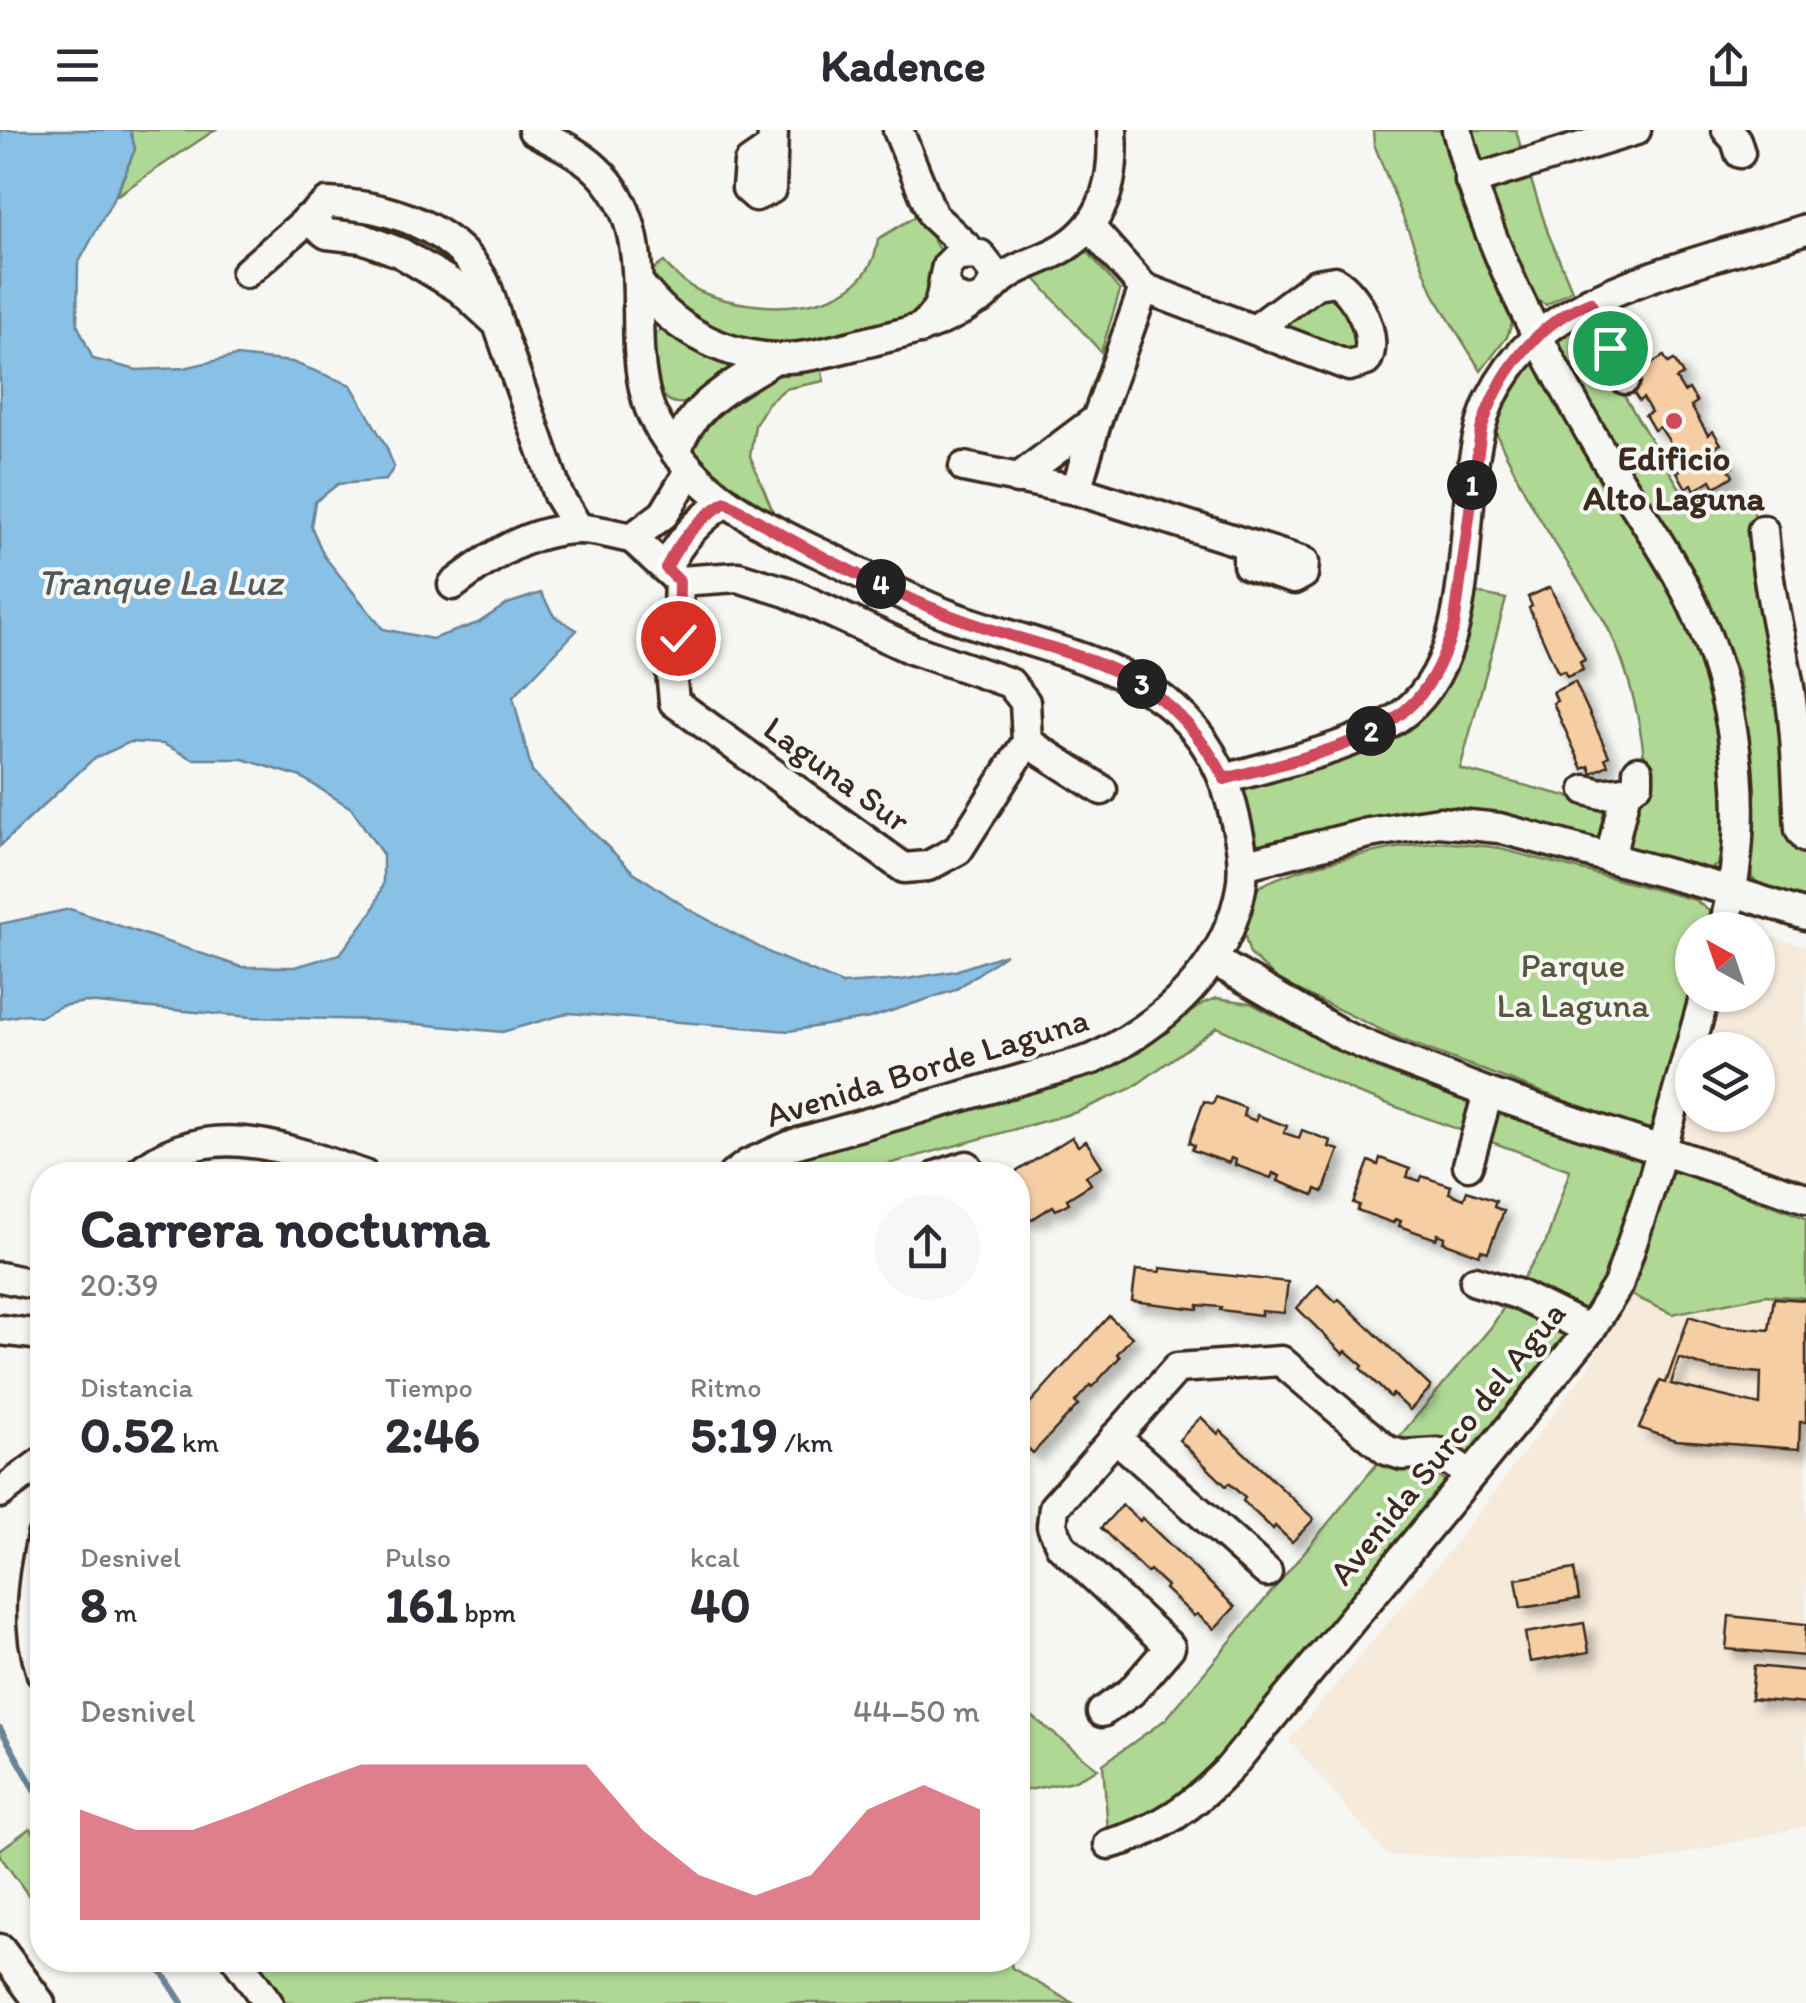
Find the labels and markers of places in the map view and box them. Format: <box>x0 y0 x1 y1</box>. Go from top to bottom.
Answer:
pin <box>1568 306 1653 391</box>
marker: Edificio Alto Laguna <box>1663 410 1685 432</box>
place label: Edificio Alto Laguna <box>1583 437 1766 519</box>
pin: 1 <box>1447 460 1497 510</box>
pin: 4 <box>856 559 906 609</box>
pin <box>636 596 721 681</box>
pin: 3 <box>1117 659 1167 709</box>
pin: 2 <box>1346 706 1396 756</box>

